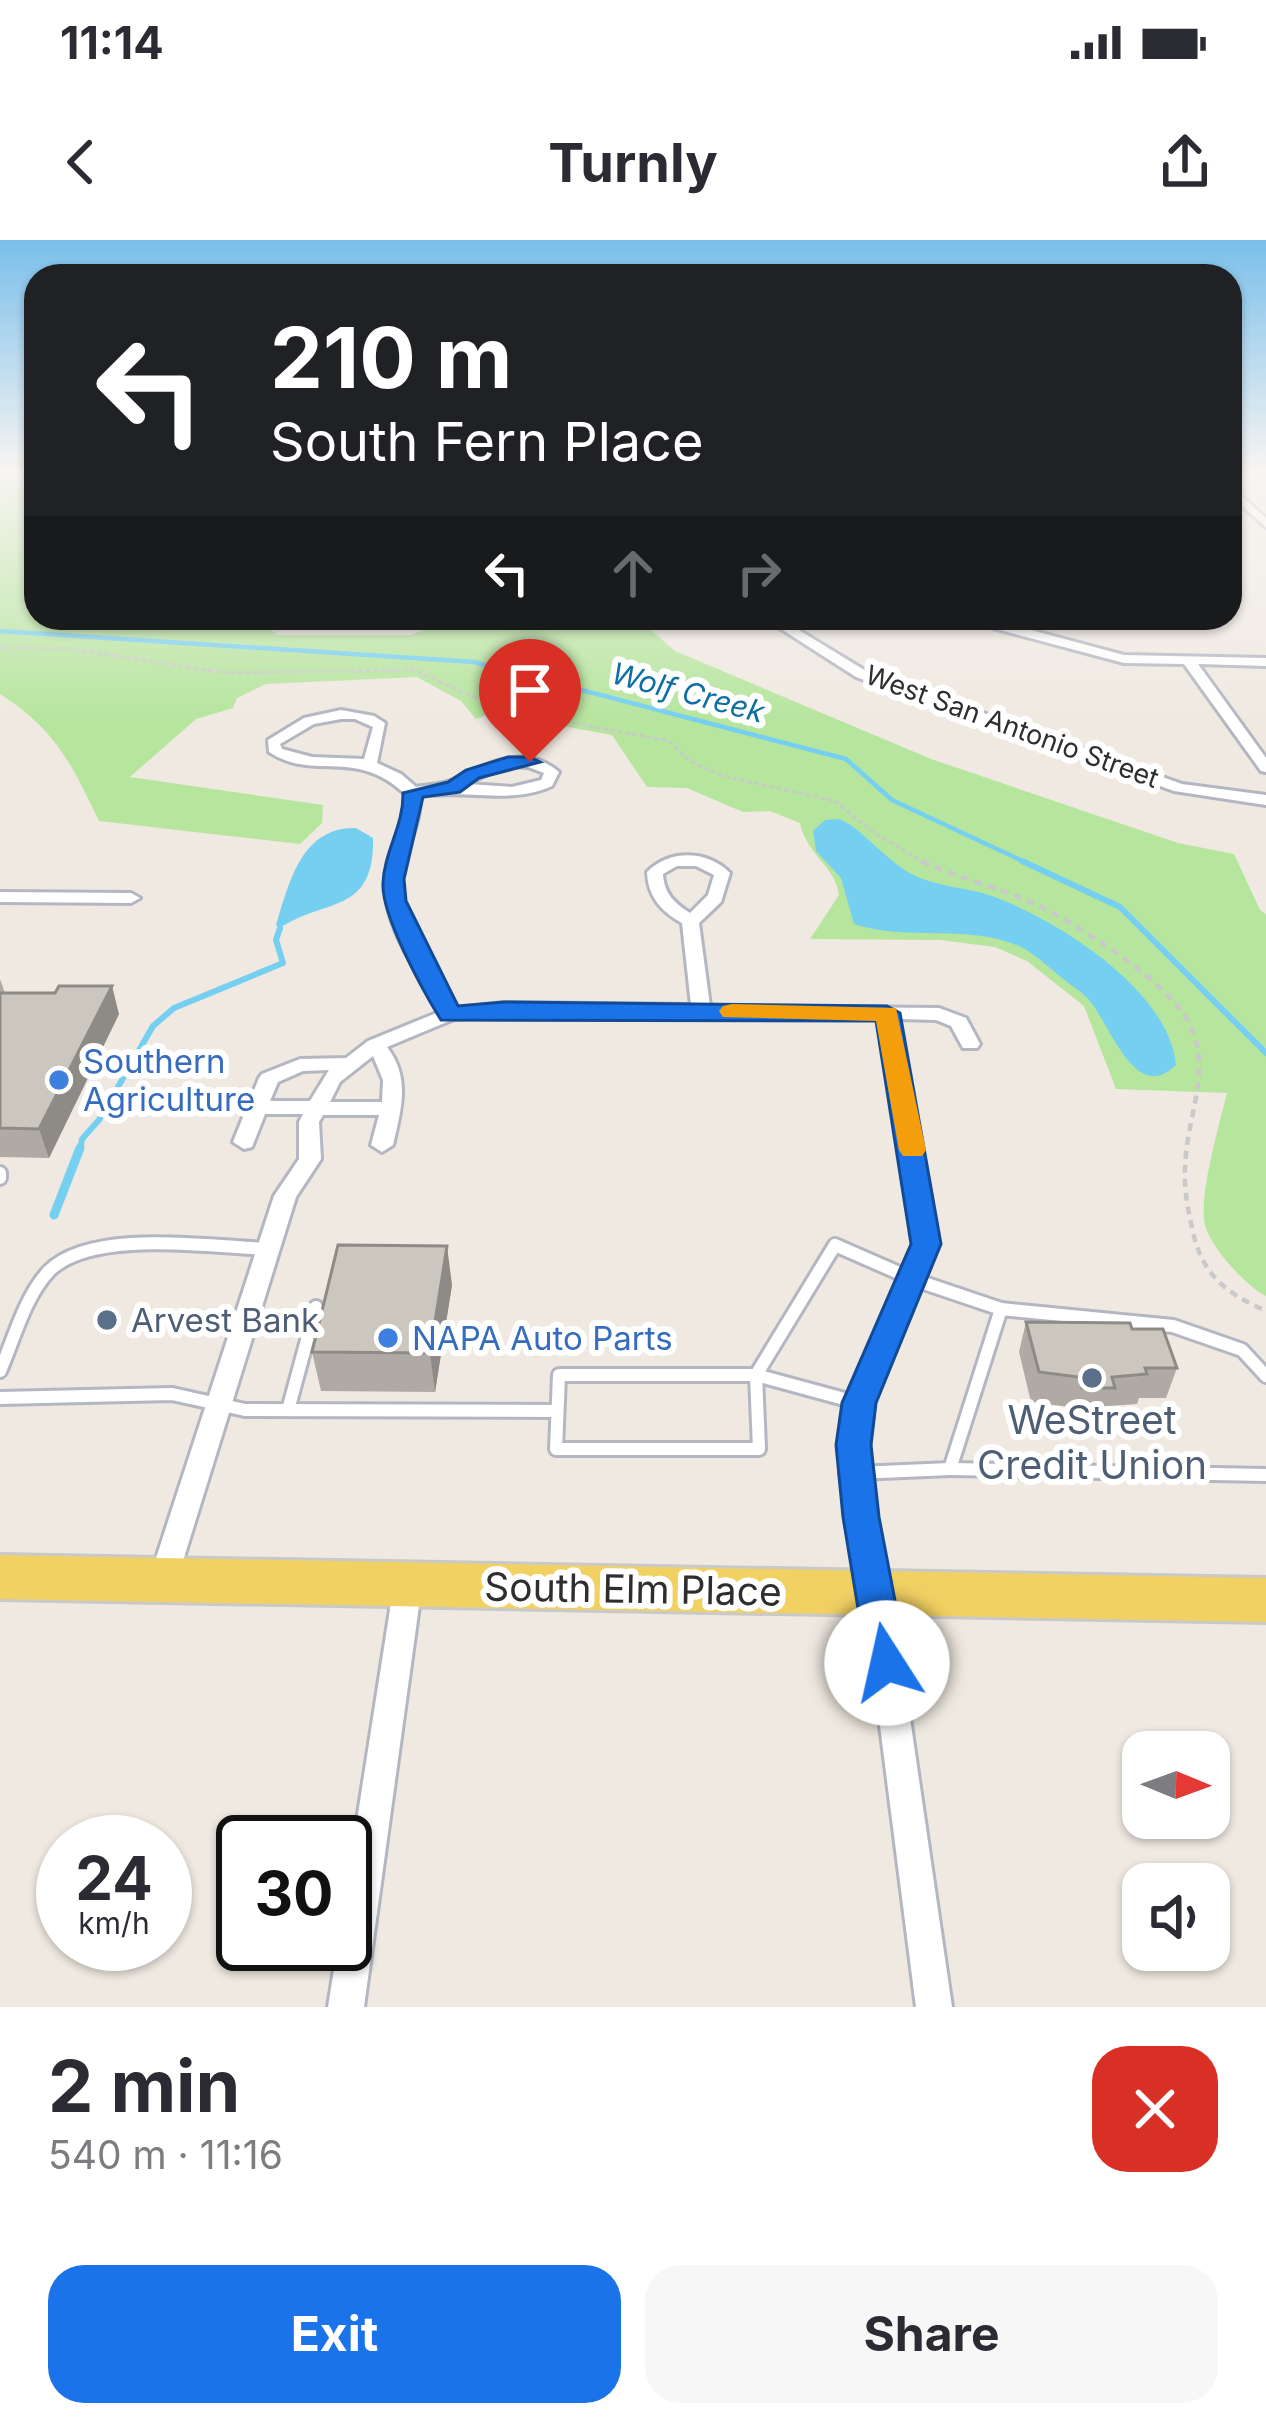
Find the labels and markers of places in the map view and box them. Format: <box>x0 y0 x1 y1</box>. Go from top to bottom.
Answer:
pin <box>479 639 581 762</box>
place label: Southern Agriculture <box>83 1041 255 1119</box>
marker: Southern Agriculture <box>46 1067 72 1093</box>
place label: Arvest Bank <box>131 1300 319 1340</box>
marker: Arvest Bank <box>94 1307 120 1333</box>
place label: NAPA Auto Parts <box>412 1318 673 1358</box>
marker: NAPA Auto Parts <box>375 1325 401 1351</box>
marker: WeStreet Credit Union <box>1079 1365 1105 1391</box>
place label: WeStreet Credit Union <box>977 1396 1207 1488</box>

